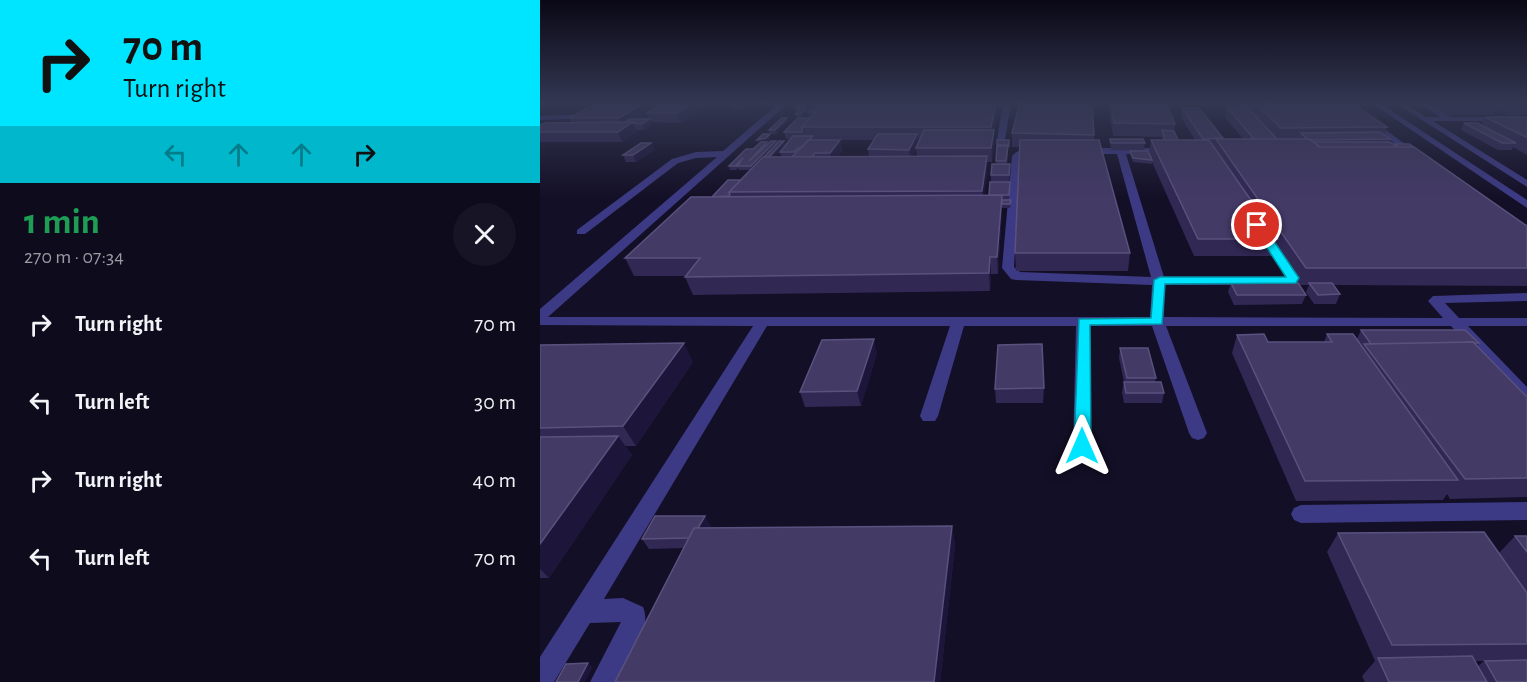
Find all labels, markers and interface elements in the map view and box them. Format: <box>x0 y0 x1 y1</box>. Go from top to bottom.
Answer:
icon: right <box>24 24 102 102</box>
text: 70 m <box>123 26 203 68</box>
text: Turn right <box>123 75 226 102</box>
icon: left <box>159 138 192 171</box>
icon: ahead <box>222 138 255 171</box>
icon: ahead <box>285 138 318 171</box>
icon: right <box>348 138 381 171</box>
pin <box>1231 199 1282 250</box>
button: close <box>453 203 516 266</box>
text: 1 min <box>24 204 100 240</box>
icon: arrive <box>1240 208 1273 241</box>
text: 270 m · 07:34 <box>24 247 124 267</box>
icon: right <box>24 308 57 341</box>
text: Turn right <box>75 313 162 335</box>
text: 70 m <box>474 313 516 335</box>
icon: left <box>24 386 57 419</box>
text: Turn left <box>75 391 149 413</box>
text: 30 m <box>474 391 516 413</box>
position arrow <box>1050 414 1114 478</box>
icon: right <box>24 464 57 497</box>
text: Turn right <box>75 469 162 491</box>
text: 40 m <box>473 469 516 491</box>
icon: left <box>24 542 57 575</box>
text: Turn left <box>75 547 149 569</box>
text: 70 m <box>474 547 516 569</box>

